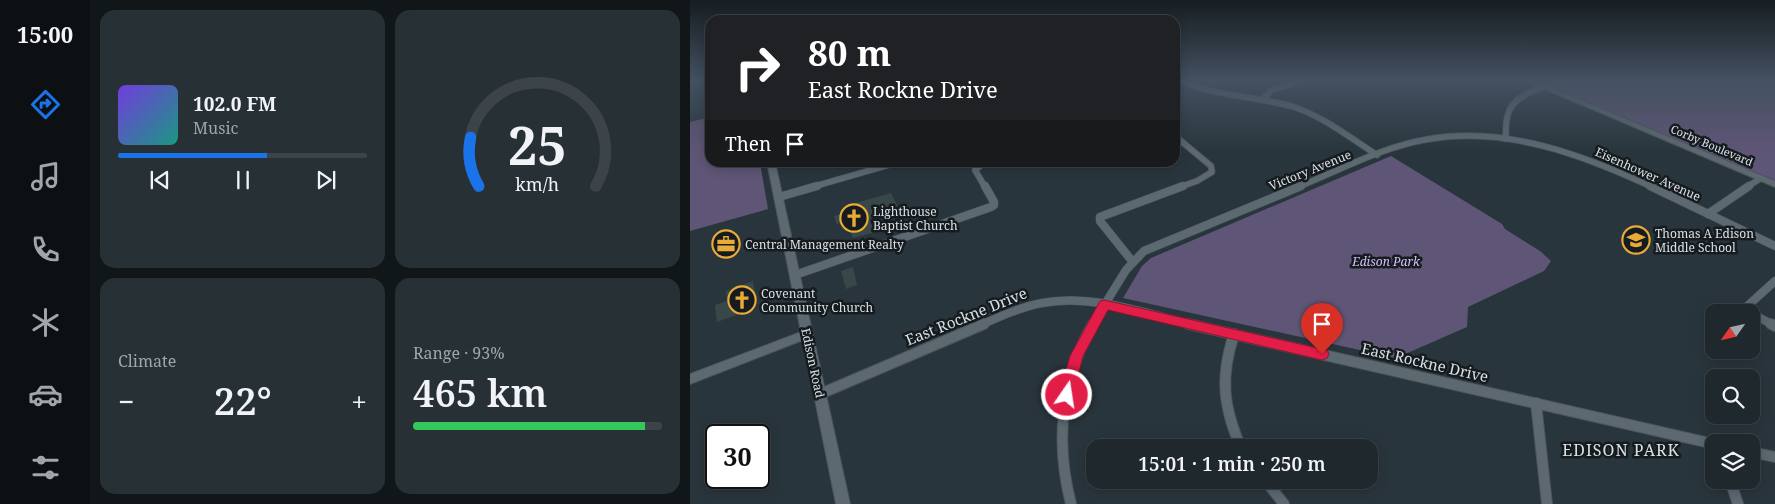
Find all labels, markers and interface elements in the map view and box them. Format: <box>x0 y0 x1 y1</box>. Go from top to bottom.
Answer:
text: 15:00 <box>17 19 73 49</box>
text: 80 m <box>808 29 891 76</box>
icon: right <box>725 35 790 100</box>
text: East Rockne Drive <box>808 74 998 104</box>
icon: directions <box>28 87 63 122</box>
text: 102.0 FM <box>193 91 276 117</box>
text: 25 <box>508 109 567 180</box>
text: Music <box>193 117 238 139</box>
street label: Corby Boulevard <box>1668 121 1756 169</box>
icon: arrive <box>781 130 809 158</box>
text: Then <box>725 131 771 157</box>
street label: Eisenhower Avenue <box>1593 143 1703 205</box>
street label: Victory Avenue <box>1266 146 1354 194</box>
icon: music <box>28 159 63 194</box>
icon: previous <box>146 166 174 194</box>
icon: pause <box>229 166 257 194</box>
icon: next <box>312 166 340 194</box>
text: km/h <box>516 172 559 196</box>
church icon: Lighthouse Baptist Church <box>839 203 869 233</box>
place label: Lighthouse Baptist Church <box>873 203 958 234</box>
school or university icon: Thomas A Edison Middle School <box>1621 225 1651 255</box>
place label: Thomas A Edison Middle School <box>1655 225 1754 256</box>
office icon: Central Management Realty <box>711 229 741 259</box>
icon: phone <box>28 232 63 267</box>
place label: Central Management Realty <box>745 236 904 253</box>
park label: Edison Park <box>1351 253 1421 270</box>
street label: East Rockne Drive <box>902 282 1030 350</box>
church icon: Covenant Community Church <box>727 285 757 315</box>
place label: Covenant Community Church <box>761 285 873 316</box>
pin <box>1301 303 1343 354</box>
north arrow <box>1705 304 1760 359</box>
map controls <box>1705 304 1760 489</box>
icon: climate <box>28 305 63 340</box>
icon: arrive <box>1308 310 1336 338</box>
street label: Edison Road <box>797 327 829 400</box>
street label: East Rockne Drive <box>1360 338 1490 386</box>
text: Range · 93% <box>413 342 505 364</box>
text: Climate <box>118 350 176 372</box>
text: 465 km <box>413 366 547 418</box>
position arrow <box>1040 368 1092 420</box>
button: search <box>1705 369 1760 424</box>
text: 22° <box>214 374 272 426</box>
icon: car <box>28 377 63 412</box>
text: − <box>118 382 134 420</box>
text: + <box>351 382 367 420</box>
speed limit sign: 30 <box>705 424 770 489</box>
button: layers <box>1705 434 1760 489</box>
district label: EDISON PARK <box>1562 439 1680 461</box>
icon: filters <box>28 450 63 485</box>
text: 15:01 · 1 min · 250 m <box>1138 451 1326 477</box>

